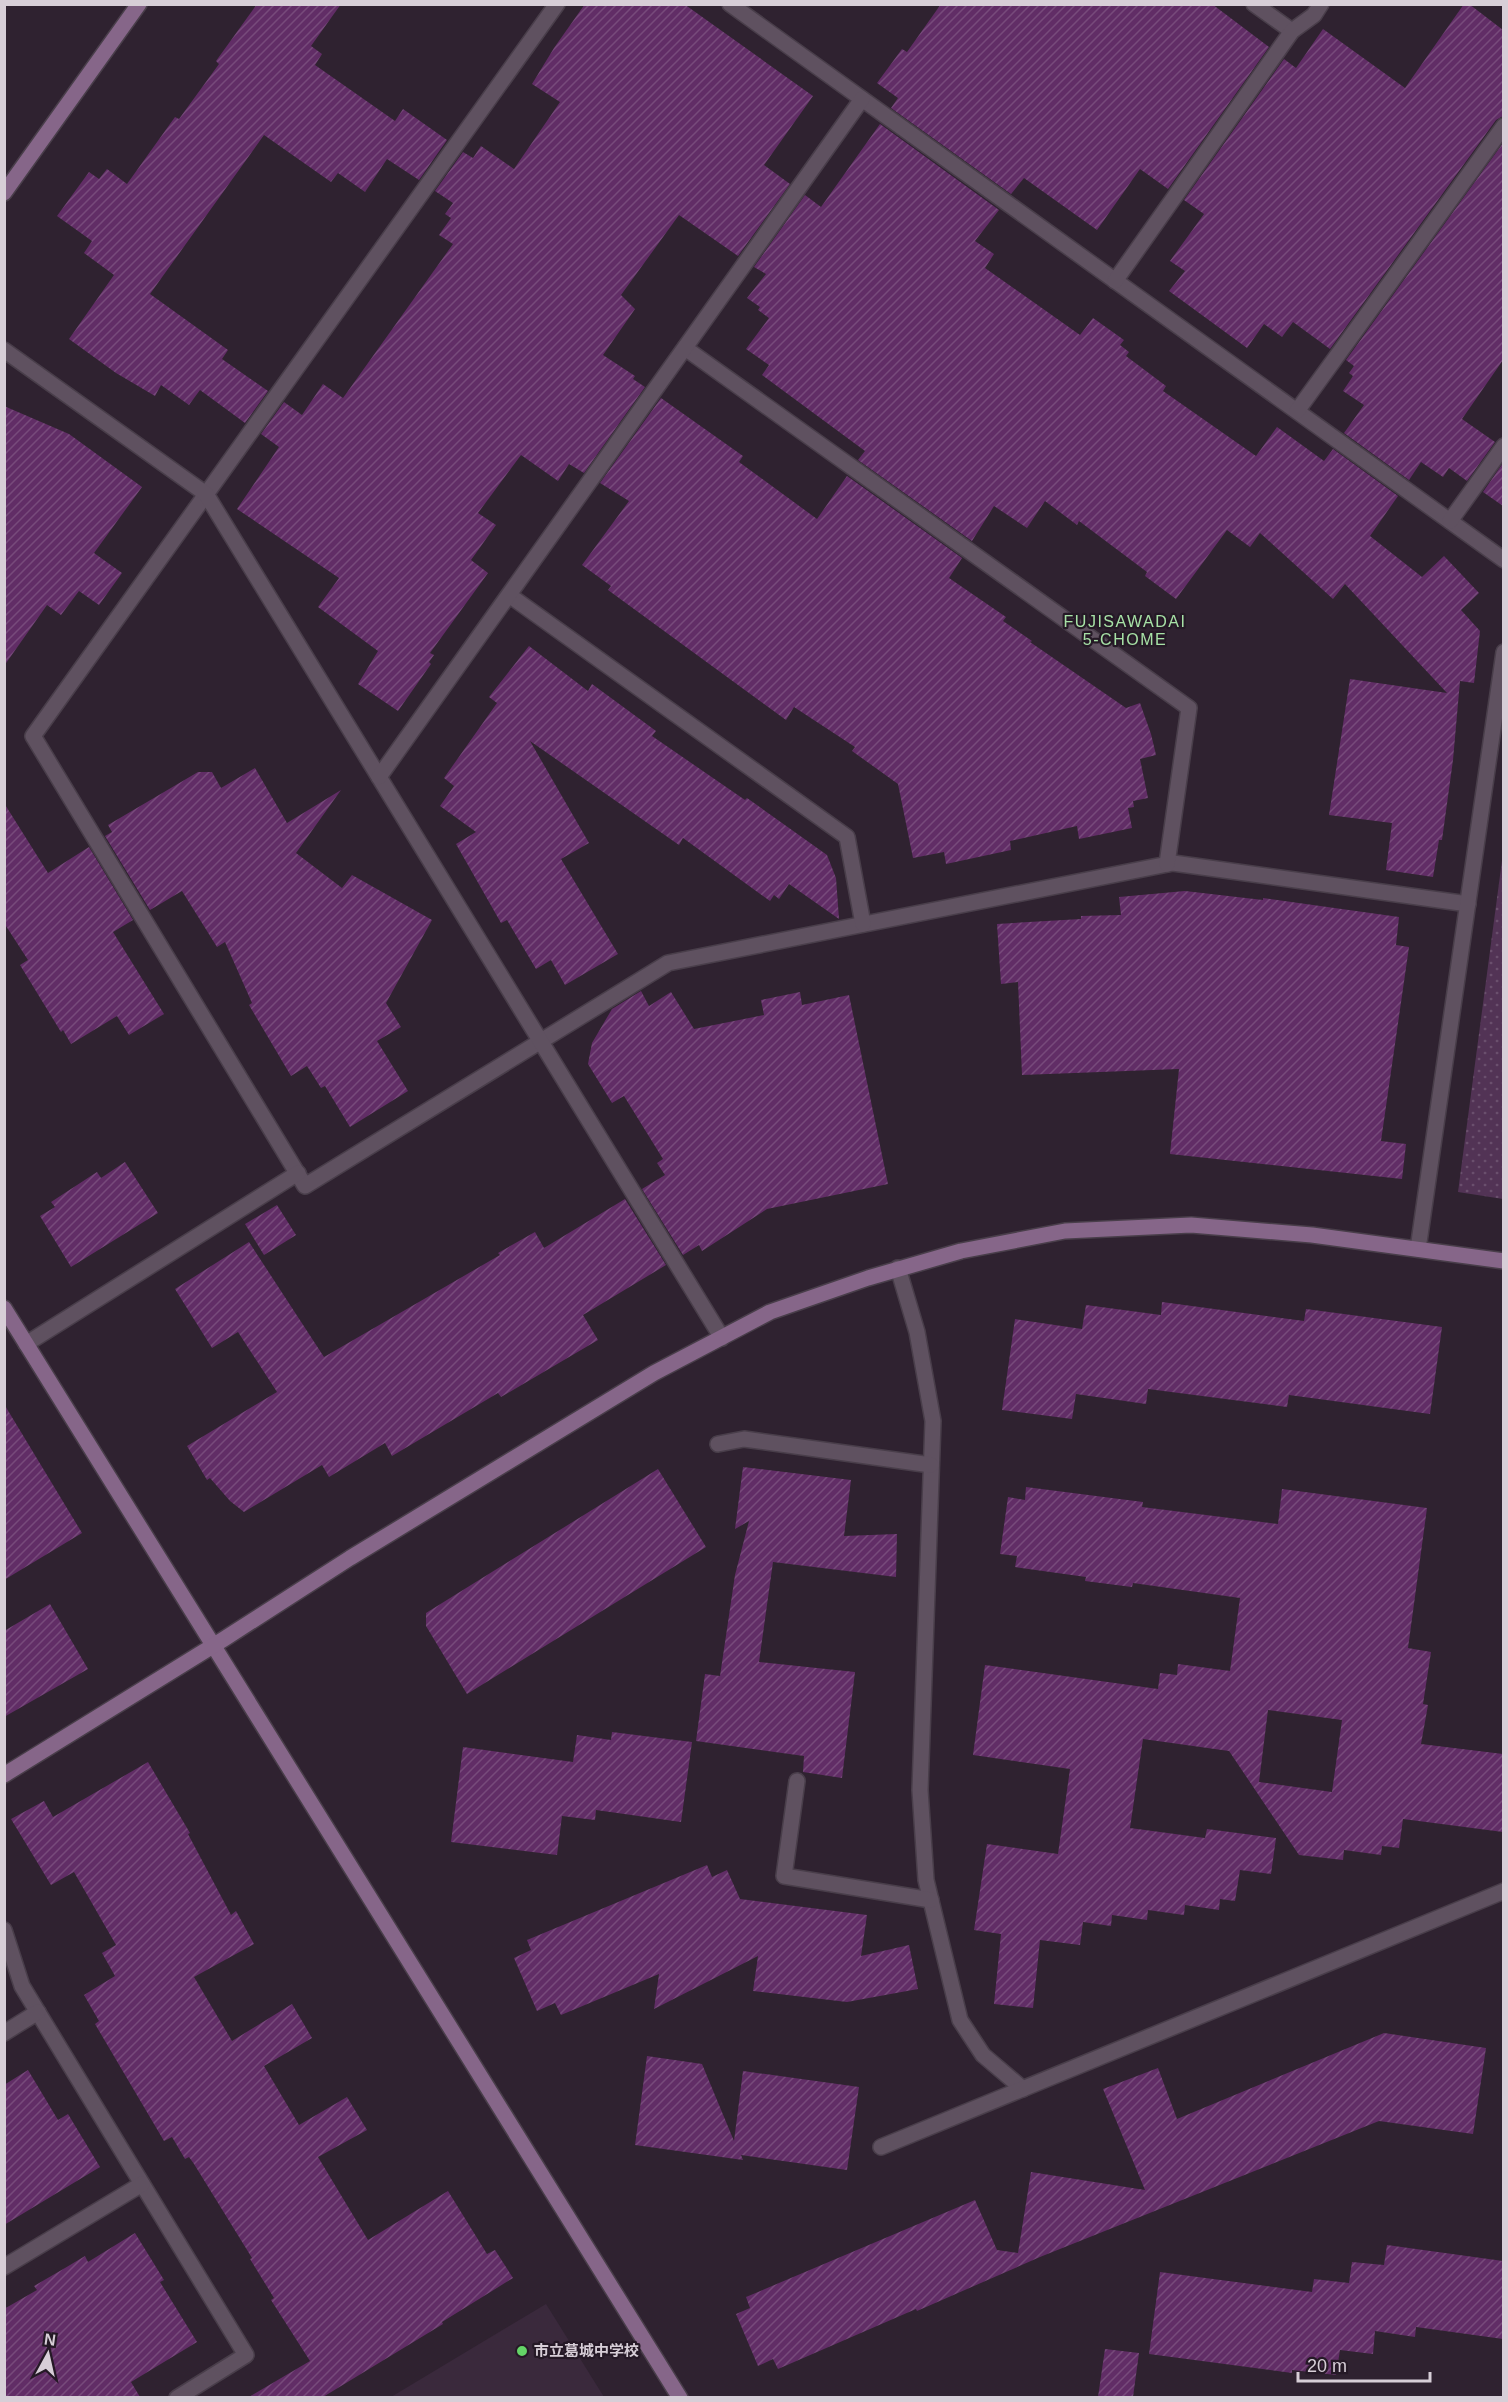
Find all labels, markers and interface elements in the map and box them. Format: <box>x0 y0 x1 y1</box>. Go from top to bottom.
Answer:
district label: FUJISAWADAI 5-CHOME <box>1064 613 1186 648</box>
north arrow <box>18 2324 78 2384</box>
text: N <box>43 2330 57 2349</box>
place label: 市立葛城中学校 <box>534 2342 639 2359</box>
marker: 市立葛城中学校 <box>515 2344 529 2358</box>
scale bar <box>1298 2345 1430 2383</box>
text: 20 m <box>1307 2356 1347 2376</box>

